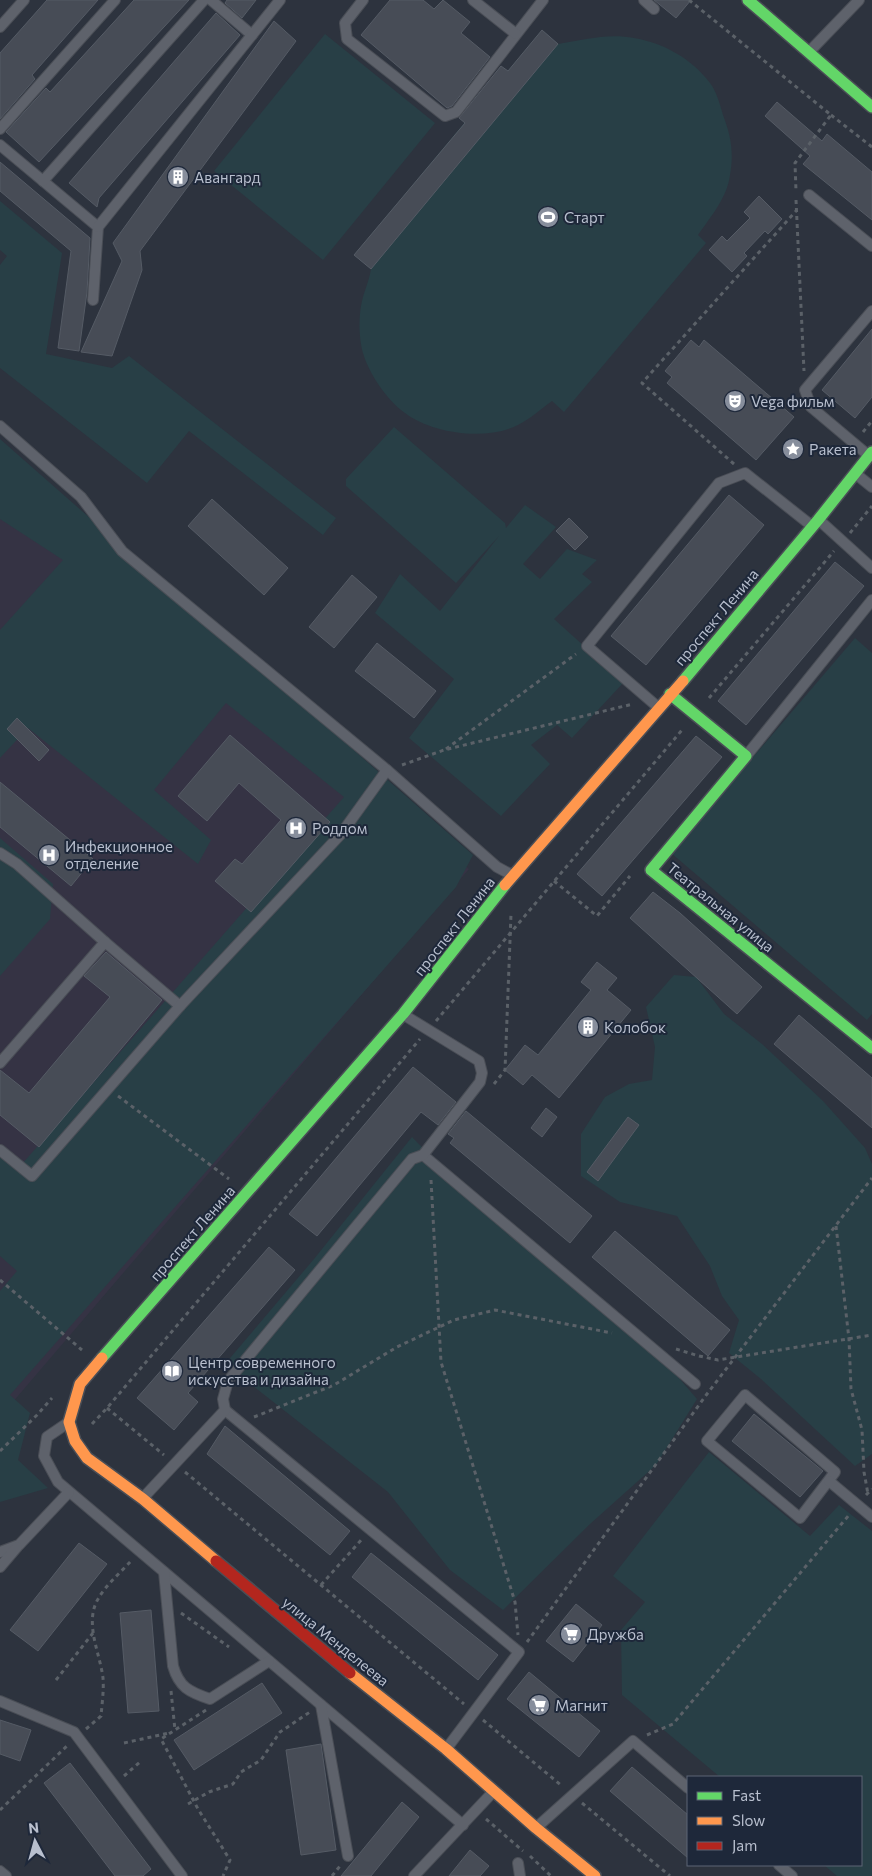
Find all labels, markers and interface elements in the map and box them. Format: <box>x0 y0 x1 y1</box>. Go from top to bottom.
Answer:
building icon: Авангард <box>166 165 190 189</box>
place label: Авангард <box>194 168 261 186</box>
sports icon: Старт <box>536 205 560 229</box>
place label: Старт <box>564 208 605 226</box>
theatre icon: Vega фильм <box>723 389 747 413</box>
place label: Vega фильм <box>751 392 834 410</box>
place icon: Ракета <box>781 437 805 461</box>
place label: Ракета <box>809 440 857 458</box>
street label: проспект Ленина <box>670 565 762 669</box>
hospital icon: Роддом <box>284 816 308 840</box>
place label: Роддом <box>312 819 367 837</box>
place label: Инфекционное отделение <box>65 837 173 872</box>
hospital icon: Инфекционное отделение <box>37 843 61 867</box>
street label: Театральная улица <box>664 858 778 956</box>
street label: проспект Ленина <box>410 873 498 979</box>
building icon: Колобок <box>576 1015 600 1039</box>
place label: Колобок <box>604 1018 666 1036</box>
street label: проспект Ленина <box>146 1182 238 1284</box>
place label: Центр современного искусства и дизайна <box>188 1353 336 1388</box>
library icon: Центр современного искусства и дизайна <box>160 1359 184 1383</box>
street label: улица Менделеева <box>279 1593 393 1689</box>
supermarket icon: Дружба <box>559 1622 583 1646</box>
place label: Дружба <box>587 1625 644 1643</box>
supermarket icon: Магнит <box>527 1693 551 1717</box>
place label: Магнит <box>555 1696 608 1714</box>
legend <box>687 1776 862 1866</box>
text: Fast <box>732 1786 761 1804</box>
text: Slow <box>732 1811 765 1829</box>
north arrow <box>10 1816 60 1866</box>
text: N <box>27 1819 40 1837</box>
text: Jam <box>732 1836 757 1854</box>

